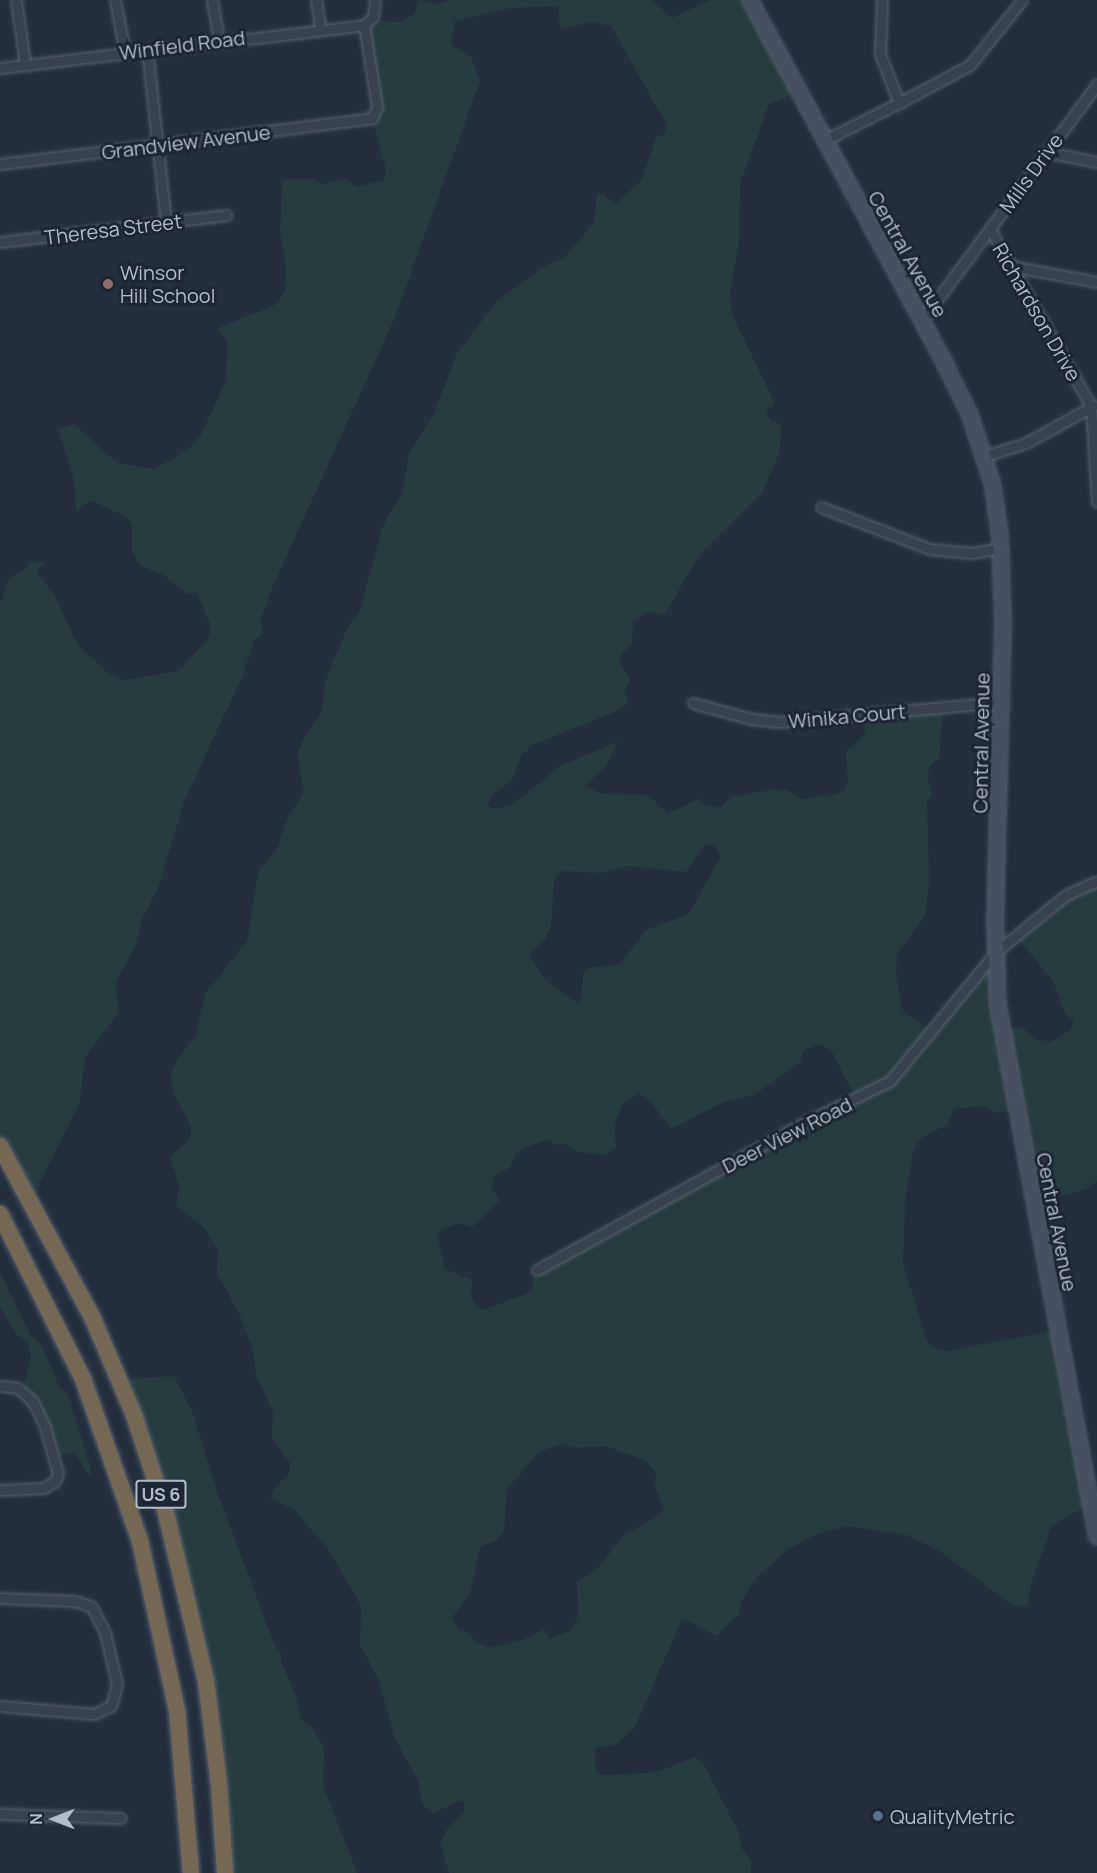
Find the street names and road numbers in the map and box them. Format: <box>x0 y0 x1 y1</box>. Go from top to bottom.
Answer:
street label: Winfield Road <box>118 25 246 65</box>
street label: Grandview Avenue <box>100 120 272 164</box>
street label: Mills Drive <box>994 129 1068 217</box>
street label: Central Avenue <box>863 187 953 321</box>
street label: Theresa Street <box>43 209 183 249</box>
street label: Richardson Drive <box>988 239 1086 385</box>
street label: Central Avenue <box>968 672 994 814</box>
street label: Winika Court <box>787 699 907 733</box>
street label: Deer View Road <box>718 1092 856 1178</box>
street label: Central Avenue <box>1032 1151 1082 1293</box>
road number: US 6 <box>134 1479 188 1509</box>

